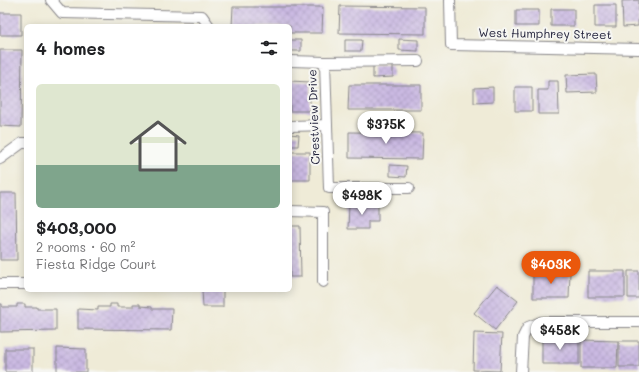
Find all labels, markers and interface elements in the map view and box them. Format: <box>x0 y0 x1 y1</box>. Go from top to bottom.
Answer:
street label: West Humphrey Street <box>478 24 612 42</box>
text: 4 homes <box>36 37 105 59</box>
icon: filters <box>258 37 280 59</box>
street label: Crestview Drive <box>303 69 323 165</box>
icon: home <box>122 110 194 182</box>
pin: $375K <box>358 111 414 145</box>
text: $375K <box>366 115 406 132</box>
pin: $498K <box>334 182 390 216</box>
text: $498K <box>342 186 382 203</box>
text: $403,000 <box>36 216 116 238</box>
text: 2 rooms · 60 m² <box>36 238 135 255</box>
pin: $403K <box>523 251 579 285</box>
text: Fiesta Ridge Court <box>36 255 156 272</box>
text: $403K <box>531 255 572 272</box>
pin: $458K <box>532 317 588 351</box>
text: $458K <box>540 321 580 338</box>

